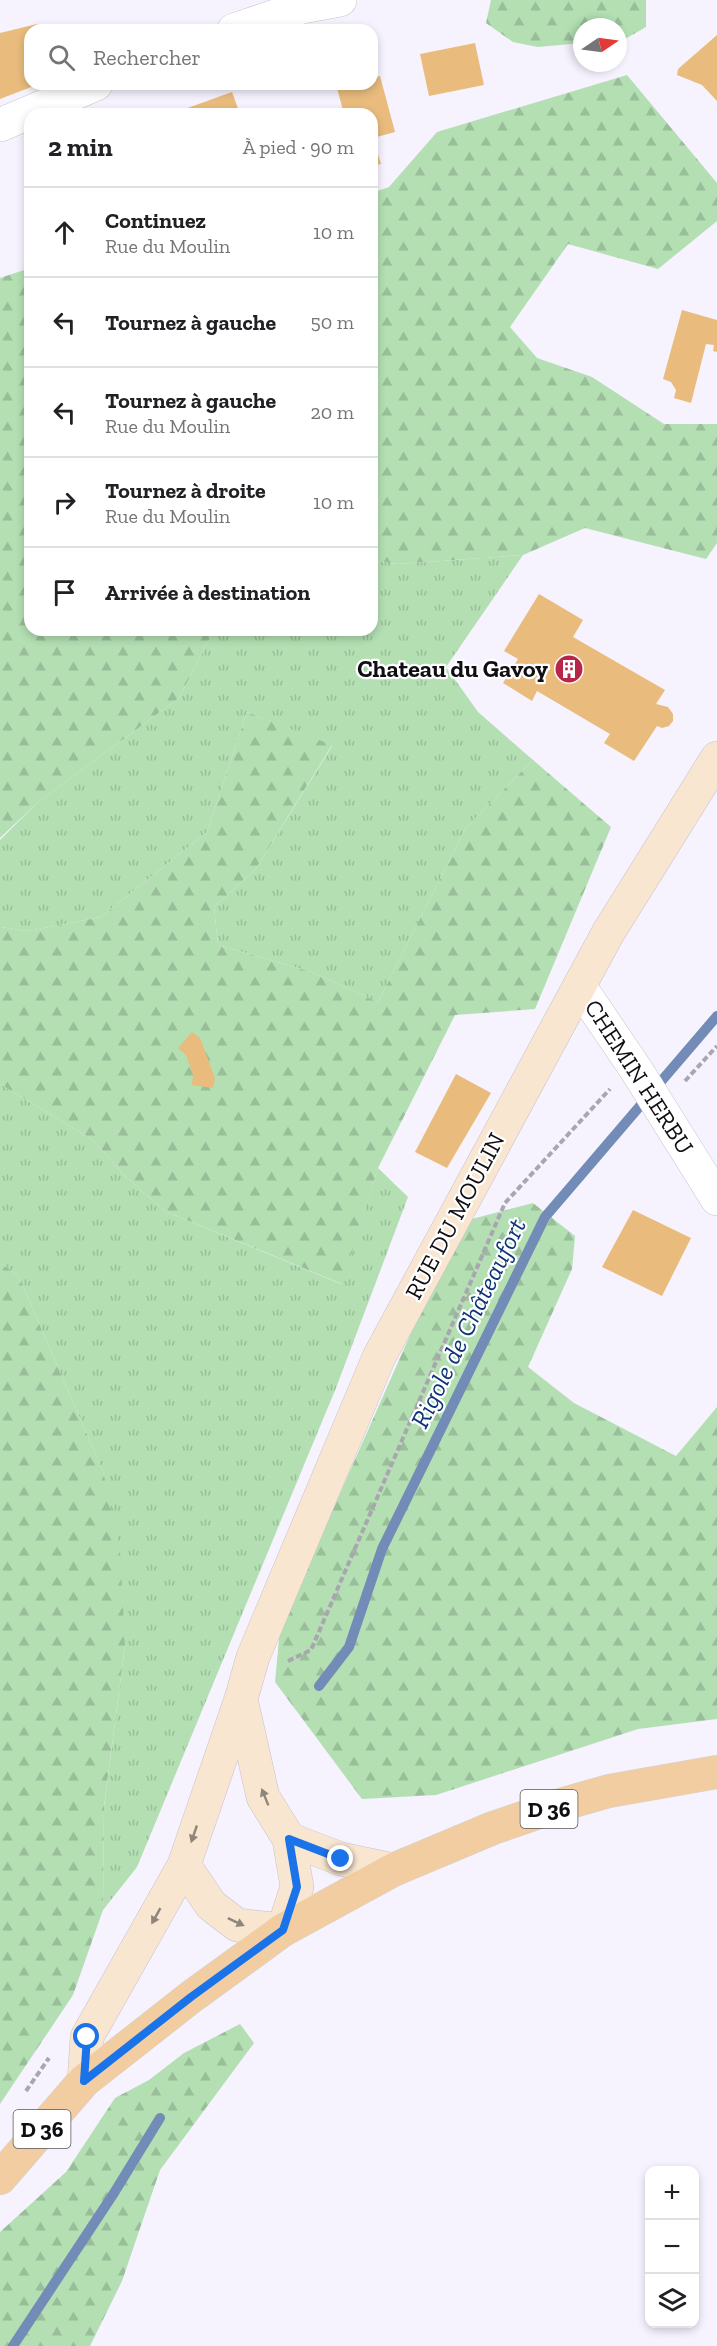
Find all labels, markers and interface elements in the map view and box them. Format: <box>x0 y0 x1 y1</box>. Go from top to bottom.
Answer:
north arrow <box>573 18 627 72</box>
search box <box>24 24 378 90</box>
icon: search <box>45 41 78 74</box>
text: Rechercher <box>93 44 201 71</box>
text: 2 min <box>48 131 113 163</box>
text: À pied · 90 m <box>243 135 354 159</box>
text: Continuez <box>105 207 206 234</box>
icon: ahead <box>48 216 81 249</box>
text: 10 m <box>313 220 354 244</box>
text: Rue du Moulin <box>105 234 230 258</box>
icon: left <box>48 306 81 339</box>
text: Tournez à gauche <box>105 309 276 336</box>
text: 50 m <box>310 310 354 334</box>
text: Tournez à gauche <box>105 387 276 414</box>
icon: left <box>48 396 81 429</box>
text: 20 m <box>310 400 354 424</box>
text: Rue du Moulin <box>105 414 230 438</box>
text: Tournez à droite <box>105 477 266 504</box>
icon: right <box>48 486 81 519</box>
text: 10 m <box>313 490 354 514</box>
text: Rue du Moulin <box>105 504 230 528</box>
icon: arrive <box>48 576 81 609</box>
text: Arrivée à destination <box>105 579 310 606</box>
building icon: Chateau du Gavoy <box>553 653 585 685</box>
place label: Chateau du Gavoy <box>357 654 548 683</box>
street label: CHEMIN HERBU <box>579 994 700 1159</box>
street label: RUE DU MOULIN <box>398 1127 511 1304</box>
water label: Rigole de Châteaufort <box>403 1213 533 1433</box>
one-way arrow <box>260 1788 270 1806</box>
road number: D 36 <box>520 1790 578 1828</box>
one-way arrow <box>189 1825 199 1843</box>
route end <box>327 1845 353 1871</box>
one-way arrow <box>151 1908 161 1925</box>
one-way arrow <box>227 1916 245 1926</box>
route start <box>73 2023 99 2049</box>
road number: D 36 <box>14 2110 70 2148</box>
map controls <box>645 2166 699 2328</box>
button: + <box>645 2166 699 2220</box>
button: − <box>645 2220 699 2274</box>
button: layers <box>645 2274 699 2328</box>

